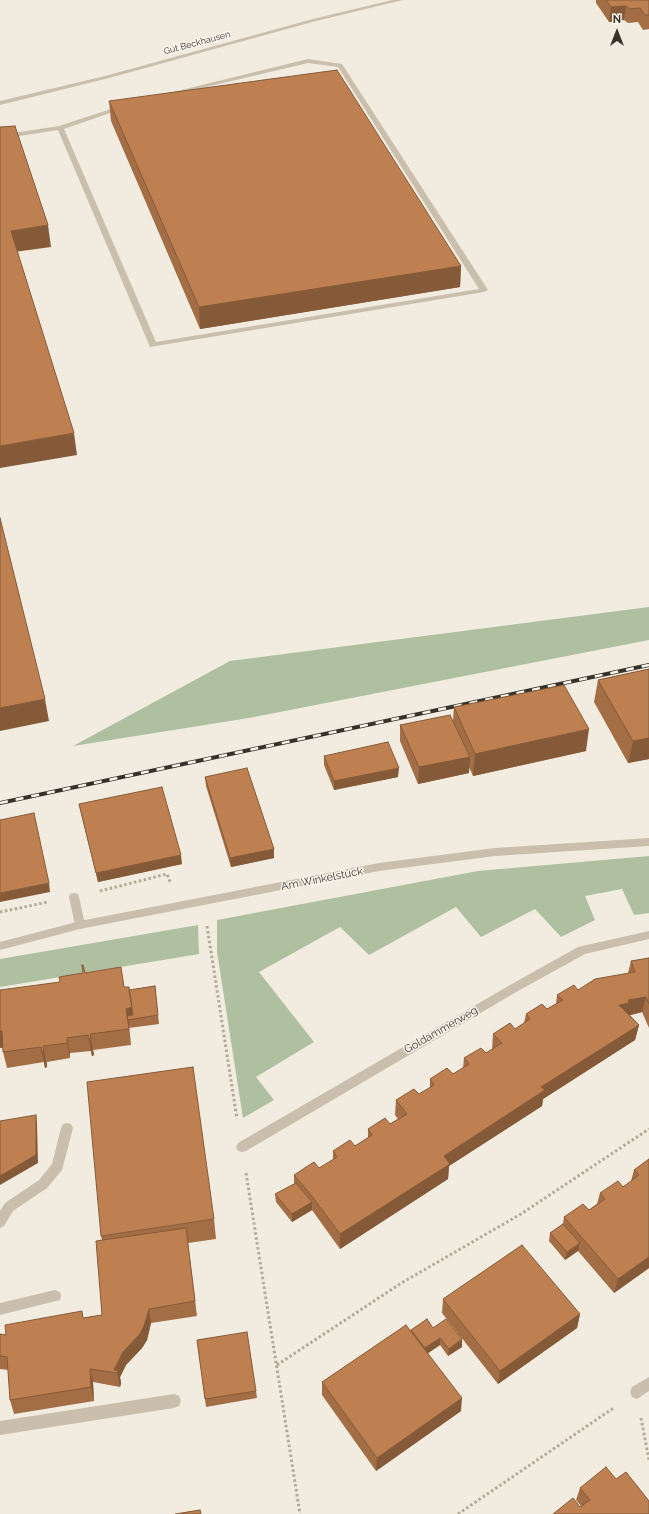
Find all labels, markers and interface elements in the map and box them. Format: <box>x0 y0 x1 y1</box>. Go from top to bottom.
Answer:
north arrow <box>597 12 637 52</box>
text: N <box>613 13 621 26</box>
street label: Gut Beckhausen <box>163 29 231 57</box>
street label: Am Winkelstück <box>280 865 364 893</box>
street label: Goldammerweg <box>402 1004 480 1056</box>

